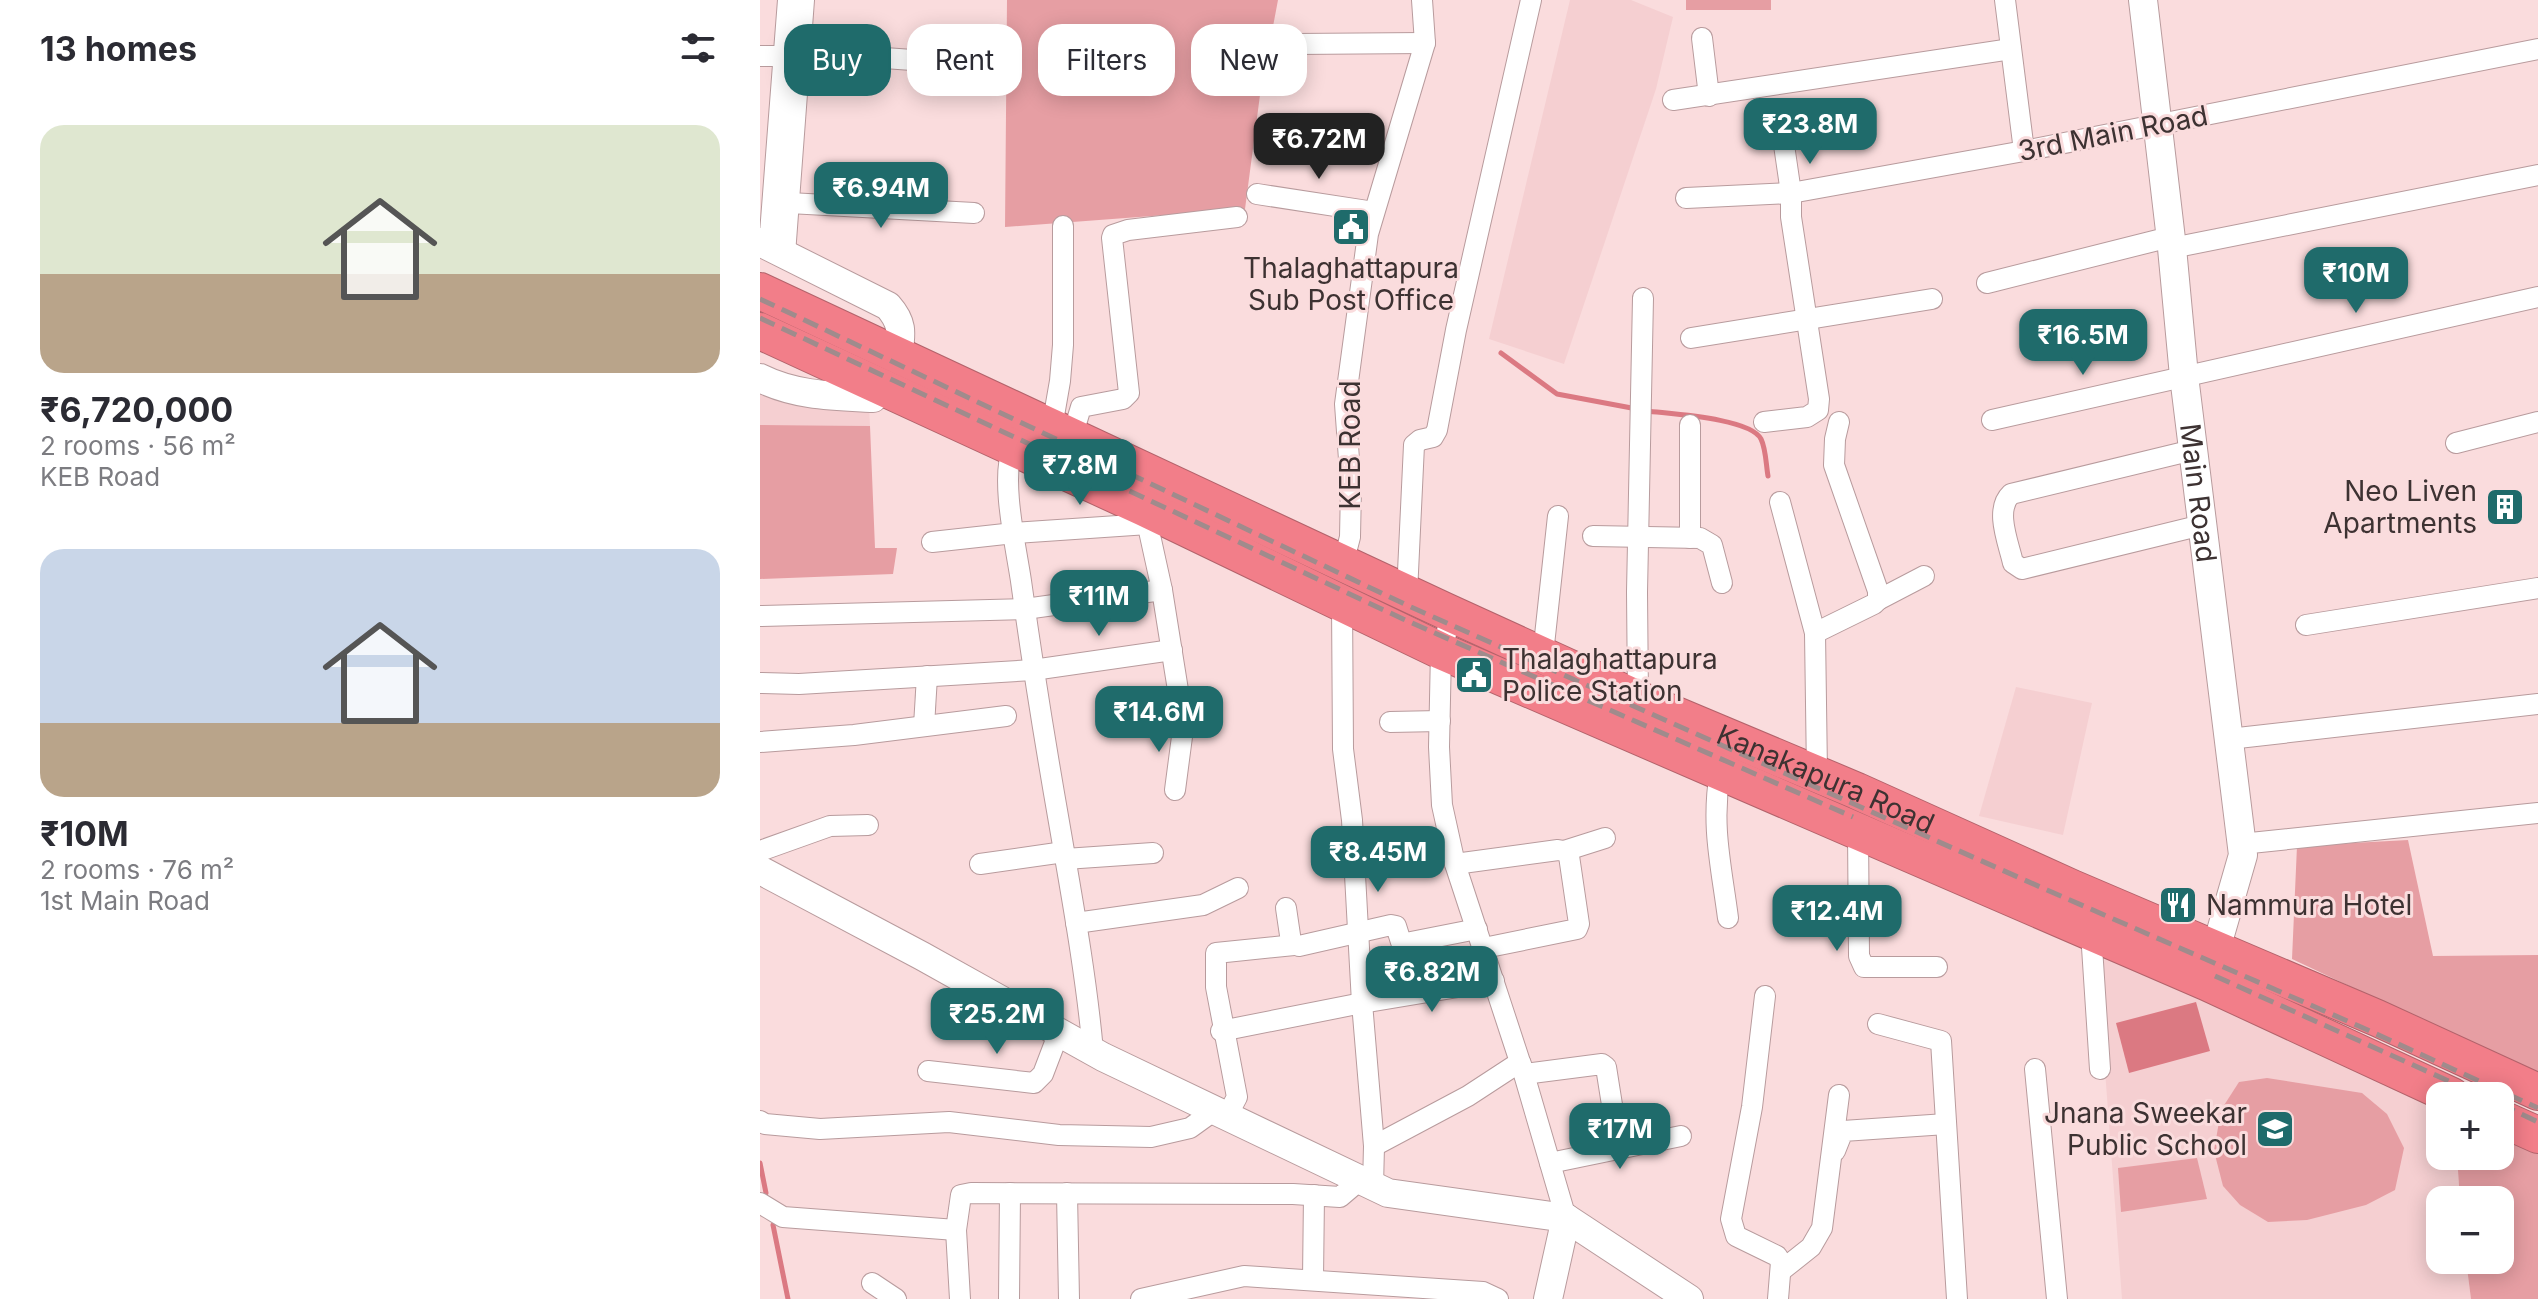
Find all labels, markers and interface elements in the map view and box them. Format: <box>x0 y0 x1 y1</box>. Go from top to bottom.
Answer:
chip: Buy <box>784 24 891 96</box>
chip: Rent <box>907 24 1022 96</box>
chip: Filters <box>1038 24 1175 96</box>
chip: New <box>1191 24 1307 96</box>
icon: filters <box>676 26 720 70</box>
text: 13 homes <box>40 28 197 69</box>
pin: ₹23.8M <box>1745 98 1875 166</box>
street label: 3rd Main Road <box>2015 98 2211 168</box>
text: ₹23.8M <box>1762 108 1858 139</box>
pin: ₹6.72M <box>1254 113 1384 181</box>
text: ₹6.72M <box>1272 123 1366 154</box>
pin: ₹6.94M <box>816 162 946 230</box>
text: ₹6.94M <box>832 172 930 203</box>
icon: home <box>308 177 452 321</box>
public building icon: Thalaghattapura Sub Post Office <box>1330 206 1372 248</box>
pin: ₹10M <box>2309 247 2403 315</box>
place label: Thalaghattapura Sub Post Office <box>1243 251 1459 317</box>
text: ₹10M <box>2322 257 2390 288</box>
pin: ₹16.5M <box>2018 309 2148 377</box>
text: ₹16.5M <box>2037 319 2129 350</box>
street label: KEB Road <box>1333 380 1367 510</box>
text: ₹6,720,000 <box>40 389 233 430</box>
street label: Main Road <box>2173 421 2224 564</box>
text: 2 rooms · 56 m² <box>40 430 236 461</box>
pin: ₹7.8M <box>1024 439 1136 507</box>
text: ₹7.8M <box>1042 449 1118 480</box>
text: KEB Road <box>40 461 160 492</box>
place label: Neo Liven Apartments <box>2323 474 2477 540</box>
building icon: Neo Liven Apartments <box>2484 486 2526 528</box>
pin: ₹11M <box>1052 570 1146 638</box>
text: ₹11M <box>1068 580 1130 611</box>
icon: home <box>308 601 452 745</box>
place label: Thalaghattapura Police Station <box>1502 642 1718 708</box>
public building icon: Thalaghattapura Police Station <box>1453 654 1495 696</box>
pin: ₹14.6M <box>1094 686 1224 754</box>
text: ₹14.6M <box>1113 696 1205 727</box>
street label: Kanakapura Road <box>1712 717 1940 841</box>
text: ₹10M <box>40 813 129 854</box>
pin: ₹8.45M <box>1313 826 1443 894</box>
text: ₹8.45M <box>1329 836 1427 867</box>
text: 2 rooms · 76 m² <box>40 854 234 885</box>
restaurant icon: Nammura Hotel <box>2157 884 2199 926</box>
text: 1st Main Road <box>40 885 210 916</box>
pin: ₹12.4M <box>1772 885 1902 953</box>
place label: Nammura Hotel <box>2206 888 2412 922</box>
text: ₹12.4M <box>1791 895 1883 926</box>
pin: ₹6.82M <box>1367 946 1497 1014</box>
text: ₹6.82M <box>1384 956 1480 987</box>
pin: ₹25.2M <box>932 988 1062 1056</box>
text: ₹25.2M <box>949 998 1045 1029</box>
map controls <box>2426 1082 2514 1274</box>
button: + <box>2426 1082 2514 1170</box>
place label: Jnana Sweekar Public School <box>2044 1096 2247 1162</box>
pin: ₹17M <box>1573 1103 1667 1171</box>
school or university icon: Jnana Sweekar Public School <box>2254 1108 2296 1150</box>
text: ₹17M <box>1587 1113 1653 1144</box>
button: − <box>2426 1186 2514 1274</box>

